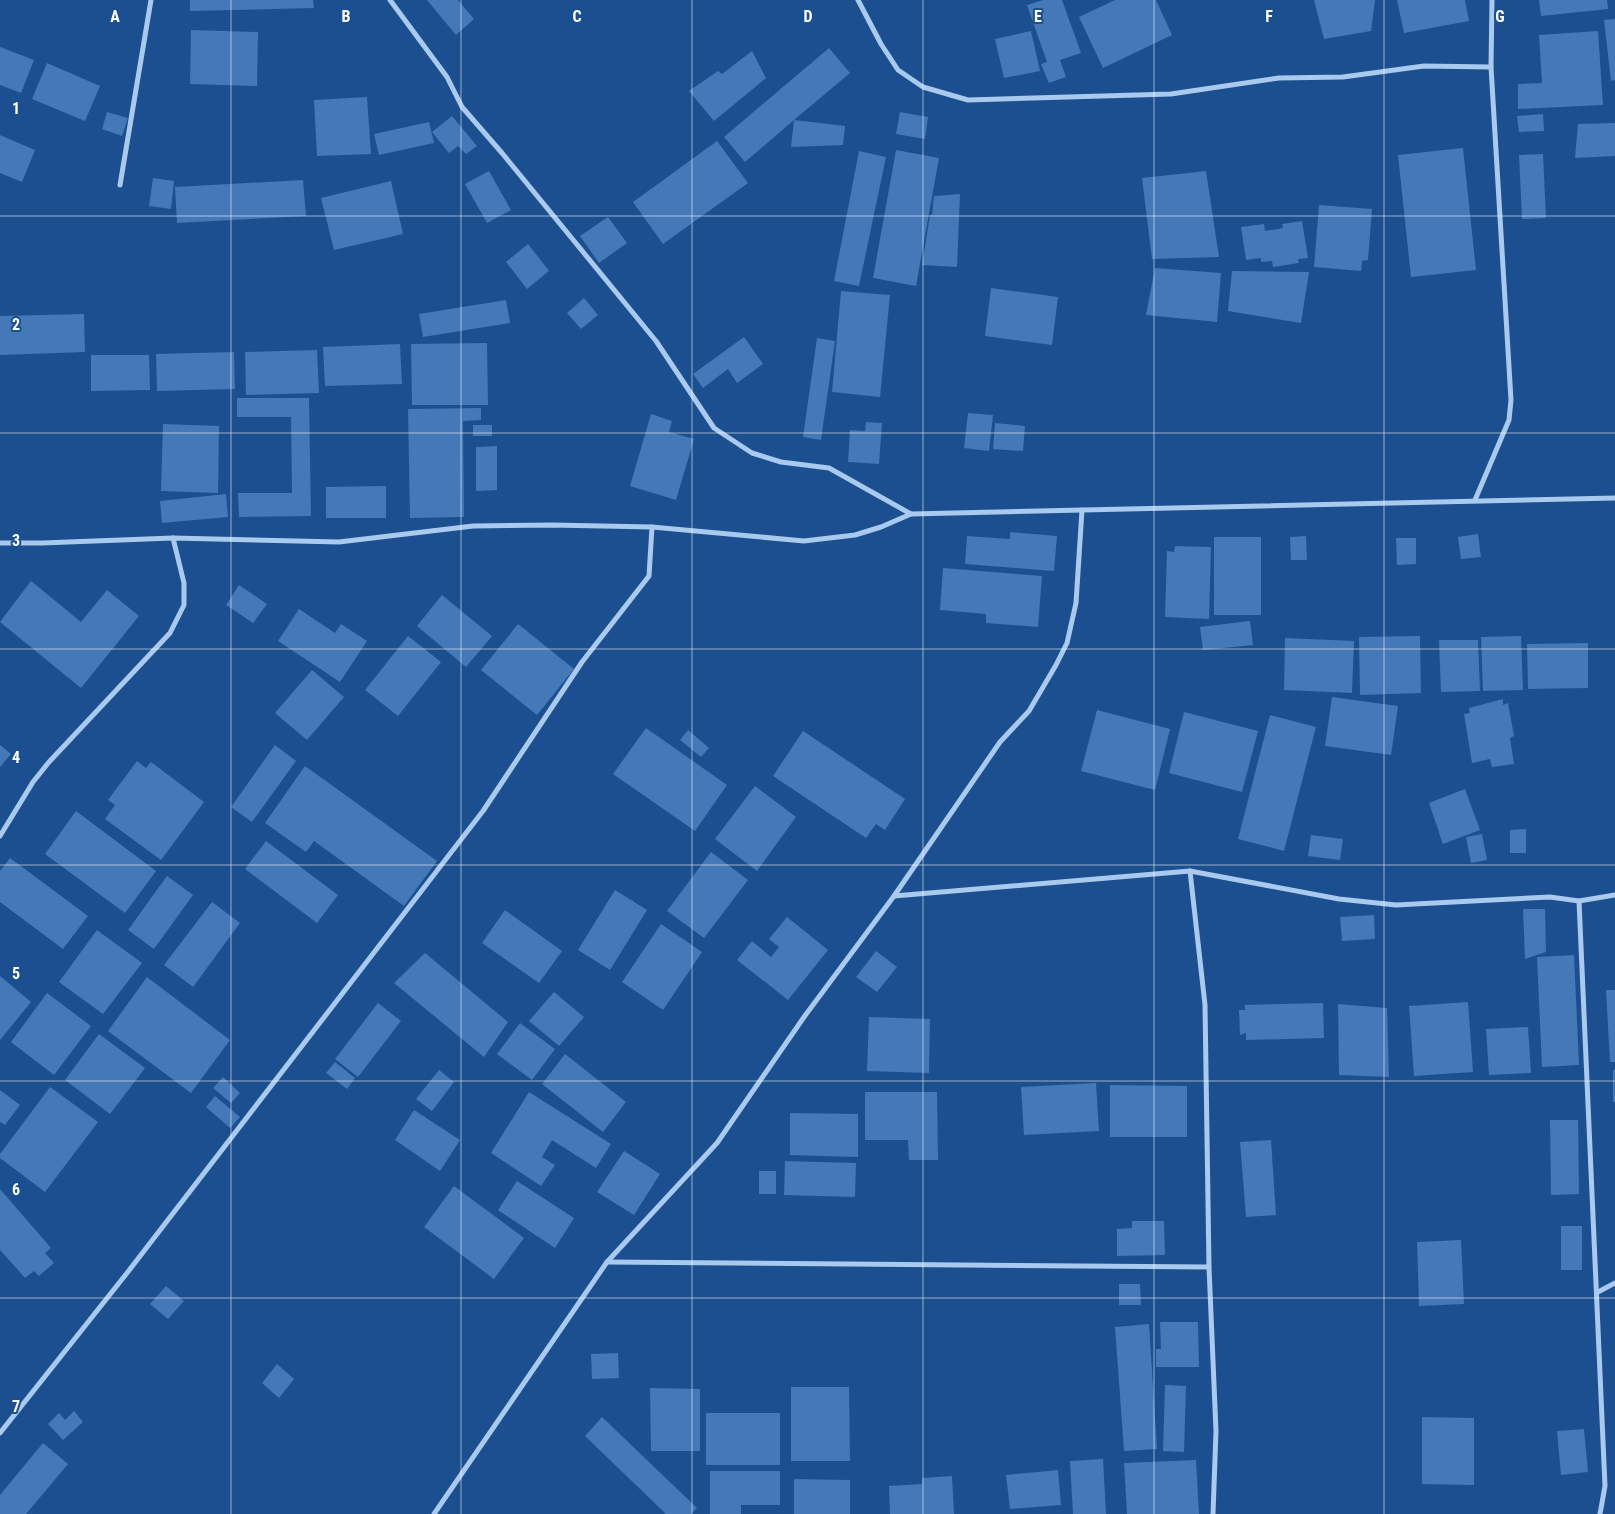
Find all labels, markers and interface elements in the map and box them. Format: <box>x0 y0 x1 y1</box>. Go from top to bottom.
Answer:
text: A <box>110 7 120 26</box>
text: B <box>342 7 351 26</box>
text: C <box>572 7 582 26</box>
text: D <box>803 7 813 26</box>
text: E <box>1034 7 1042 26</box>
text: F <box>1265 7 1273 26</box>
text: G <box>1495 7 1505 26</box>
text: 1 <box>12 99 20 118</box>
text: 2 <box>12 315 20 334</box>
text: 3 <box>12 531 20 550</box>
text: 4 <box>12 748 20 767</box>
text: 5 <box>12 964 20 983</box>
text: 6 <box>12 1180 20 1199</box>
text: 7 <box>12 1397 20 1416</box>

